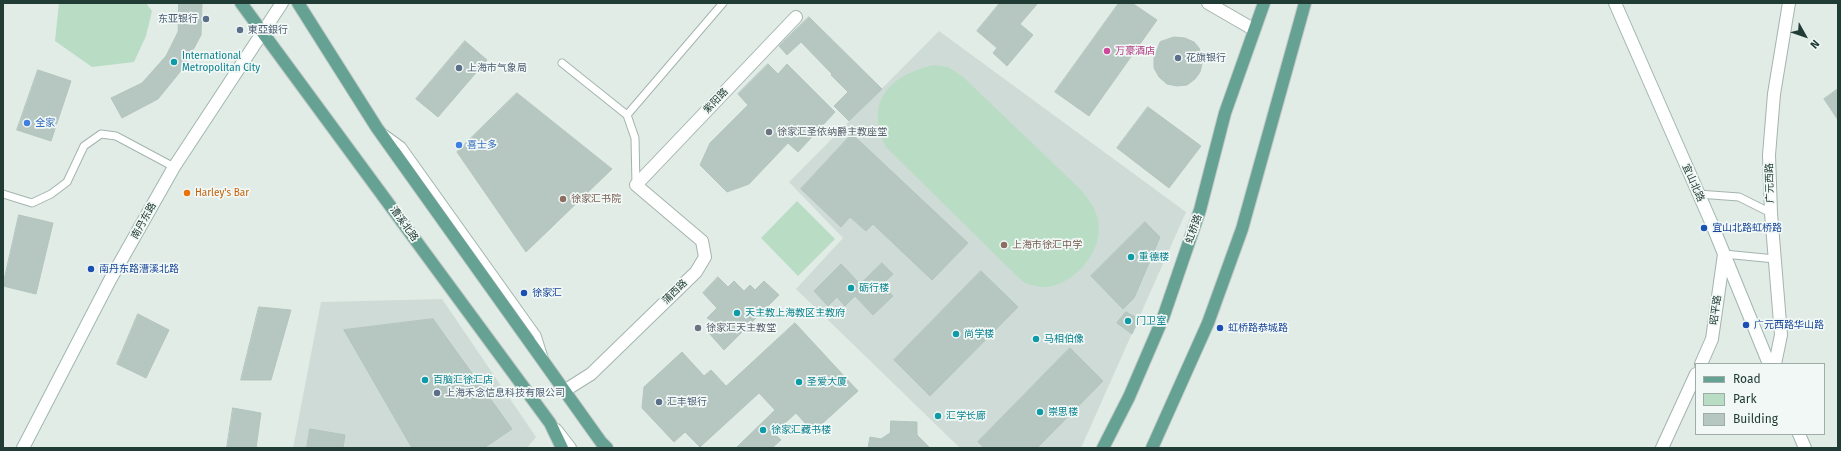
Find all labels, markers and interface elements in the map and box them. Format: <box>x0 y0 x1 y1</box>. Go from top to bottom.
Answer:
place label: 东亚银行 <box>158 13 198 25</box>
marker: 东亚银行 <box>201 14 211 24</box>
north arrow <box>1785 16 1825 56</box>
place label: 東亞銀行 <box>248 24 288 36</box>
marker: 東亞銀行 <box>235 25 245 35</box>
text: N <box>1807 37 1822 51</box>
place label: 万豪酒店 <box>1115 45 1155 57</box>
marker: 万豪酒店 <box>1102 46 1112 56</box>
place label: International Metropolitan City <box>182 50 260 74</box>
place label: 花旗银行 <box>1186 52 1226 64</box>
marker: 花旗银行 <box>1173 53 1183 63</box>
marker: International Metropolitan City <box>169 57 179 67</box>
place label: 上海市气象局 <box>467 62 527 74</box>
marker: 上海市气象局 <box>454 63 464 73</box>
street label: 紫阳路 <box>701 86 731 116</box>
place label: 全家 <box>35 117 55 129</box>
marker: 全家 <box>22 118 32 128</box>
place label: 徐家汇圣依纳爵主教座堂 <box>777 126 887 138</box>
marker: 徐家汇圣依纳爵主教座堂 <box>764 127 774 137</box>
place label: 喜士多 <box>467 139 497 151</box>
marker: 喜士多 <box>454 140 464 150</box>
street label: 宜山北路 <box>1679 162 1707 204</box>
street label: 广元西路 <box>1764 163 1776 203</box>
place label: Harley's Bar <box>195 187 249 199</box>
marker: Harley's Bar <box>182 188 192 198</box>
place label: 徐家汇书院 <box>571 193 621 205</box>
marker: 徐家汇书院 <box>558 194 568 204</box>
street label: 南丹东路 <box>129 201 159 241</box>
street label: 漕溪北路 <box>387 204 421 244</box>
street label: 虹桥路 <box>1183 213 1205 245</box>
place label: 宜山北路虹桥路 <box>1712 222 1782 234</box>
marker: 宜山北路虹桥路 <box>1699 223 1709 233</box>
place label: 上海市徐汇中学 <box>1012 239 1082 251</box>
marker: 上海市徐汇中学 <box>999 240 1009 250</box>
place label: 重德楼 <box>1139 251 1169 263</box>
marker: 重德楼 <box>1126 252 1136 262</box>
place label: 南丹东路漕溪北路 <box>99 263 179 275</box>
marker: 南丹东路漕溪北路 <box>86 264 96 274</box>
street label: 蒲西路 <box>660 277 690 307</box>
place label: 砺行楼 <box>859 282 889 294</box>
marker: 砺行楼 <box>846 283 856 293</box>
place label: 徐家汇 <box>532 287 562 299</box>
marker: 徐家汇 <box>519 288 529 298</box>
street label: 昭平路 <box>1708 294 1724 326</box>
place label: 天主教上海教区主教府 <box>745 307 845 319</box>
marker: 天主教上海教区主教府 <box>732 308 742 318</box>
place label: 门卫室 <box>1136 315 1166 327</box>
marker: 门卫室 <box>1123 316 1133 326</box>
place label: 广元西路华山路 <box>1754 319 1824 331</box>
marker: 广元西路华山路 <box>1741 320 1751 330</box>
place label: 徐家汇天主教堂 <box>706 322 776 334</box>
place label: 虹桥路恭城路 <box>1228 322 1288 334</box>
marker: 徐家汇天主教堂 <box>693 323 703 333</box>
marker: 虹桥路恭城路 <box>1215 323 1225 333</box>
place label: 尚学楼 <box>964 328 994 340</box>
marker: 尚学楼 <box>951 329 961 339</box>
place label: 马相伯像 <box>1044 333 1084 345</box>
marker: 马相伯像 <box>1031 334 1041 344</box>
legend <box>1695 363 1825 435</box>
text: Road <box>1733 372 1761 386</box>
place label: 百脑汇徐汇店 <box>433 374 493 386</box>
marker: 百脑汇徐汇店 <box>420 375 430 385</box>
place label: 圣爱大厦 <box>807 376 847 388</box>
marker: 圣爱大厦 <box>794 377 804 387</box>
place label: 上海禾念信息科技有限公司 <box>445 387 565 399</box>
marker: 上海禾念信息科技有限公司 <box>432 388 442 398</box>
text: Park <box>1733 392 1757 406</box>
place label: 汇丰银行 <box>667 396 707 408</box>
marker: 汇丰银行 <box>654 397 664 407</box>
place label: 崇思楼 <box>1048 406 1078 418</box>
marker: 崇思楼 <box>1035 407 1045 417</box>
place label: 汇学长廊 <box>946 410 986 422</box>
marker: 汇学长廊 <box>933 411 943 421</box>
text: Building <box>1733 412 1778 426</box>
place label: 徐家汇藏书楼 <box>771 424 831 436</box>
marker: 徐家汇藏书楼 <box>758 425 768 435</box>

